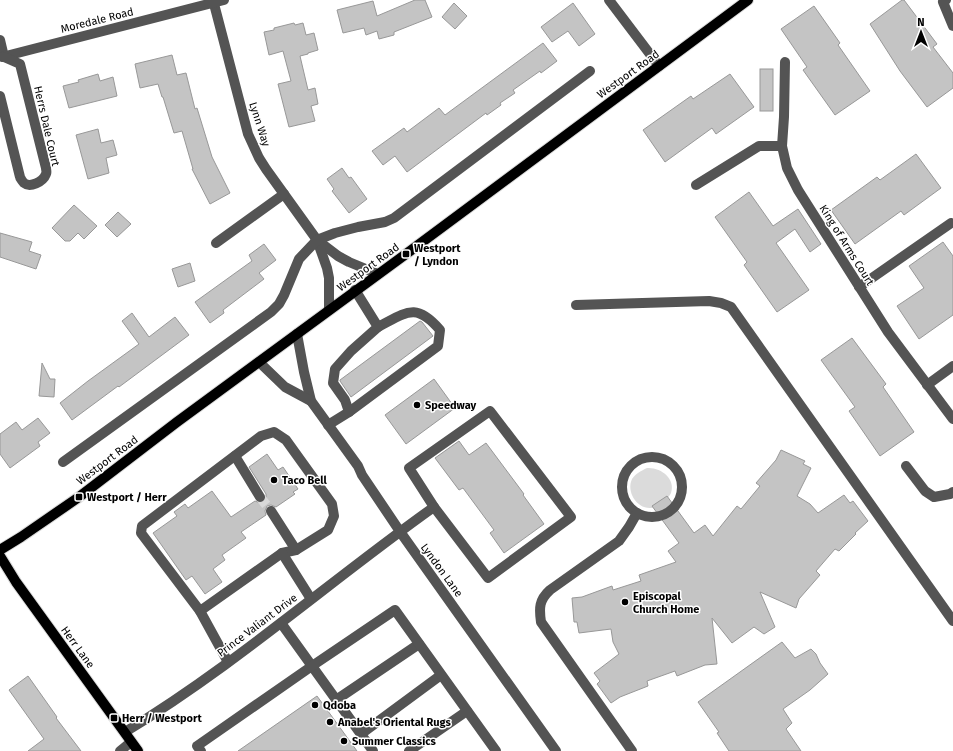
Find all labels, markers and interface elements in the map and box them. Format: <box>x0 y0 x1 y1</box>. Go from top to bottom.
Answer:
street label: Moredale Road <box>59 5 135 36</box>
north arrow <box>901 12 941 52</box>
text: N <box>917 16 925 29</box>
street label: Westport Road <box>595 48 662 101</box>
street label: Herrs Dale Court <box>31 85 62 167</box>
street label: Lynn Way <box>246 100 273 149</box>
street label: King of Arms Court <box>817 203 877 288</box>
street label: Westport Road <box>335 241 402 294</box>
place label: Westport / Lyndon <box>414 242 461 268</box>
marker: Westport / Lyndon <box>401 249 411 259</box>
place label: Speedway <box>425 399 477 412</box>
marker: Speedway <box>412 400 422 410</box>
street label: Westport Road <box>74 433 141 488</box>
place label: Taco Bell <box>282 474 328 487</box>
marker: Taco Bell <box>269 475 279 485</box>
place label: Westport / Herr <box>87 491 167 504</box>
marker: Westport / Herr <box>74 492 84 502</box>
street label: Lyndon Lane <box>418 541 465 599</box>
place label: Episcopal Church Home <box>633 590 699 616</box>
street label: Prince Valiant Drive <box>215 591 300 660</box>
marker: Episcopal Church Home <box>620 597 630 607</box>
street label: Herr Lane <box>58 624 97 671</box>
place label: Qdoba <box>323 699 356 712</box>
marker: Qdoba <box>310 700 320 710</box>
place label: Herr / Westport <box>122 712 202 725</box>
marker: Herr / Westport <box>109 713 119 723</box>
place label: Anabel's Oriental Rugs <box>337 716 452 729</box>
marker: Anabel's Oriental Rugs <box>325 717 335 727</box>
place label: Summer Classics <box>352 735 437 748</box>
marker: Summer Classics <box>339 736 349 746</box>

